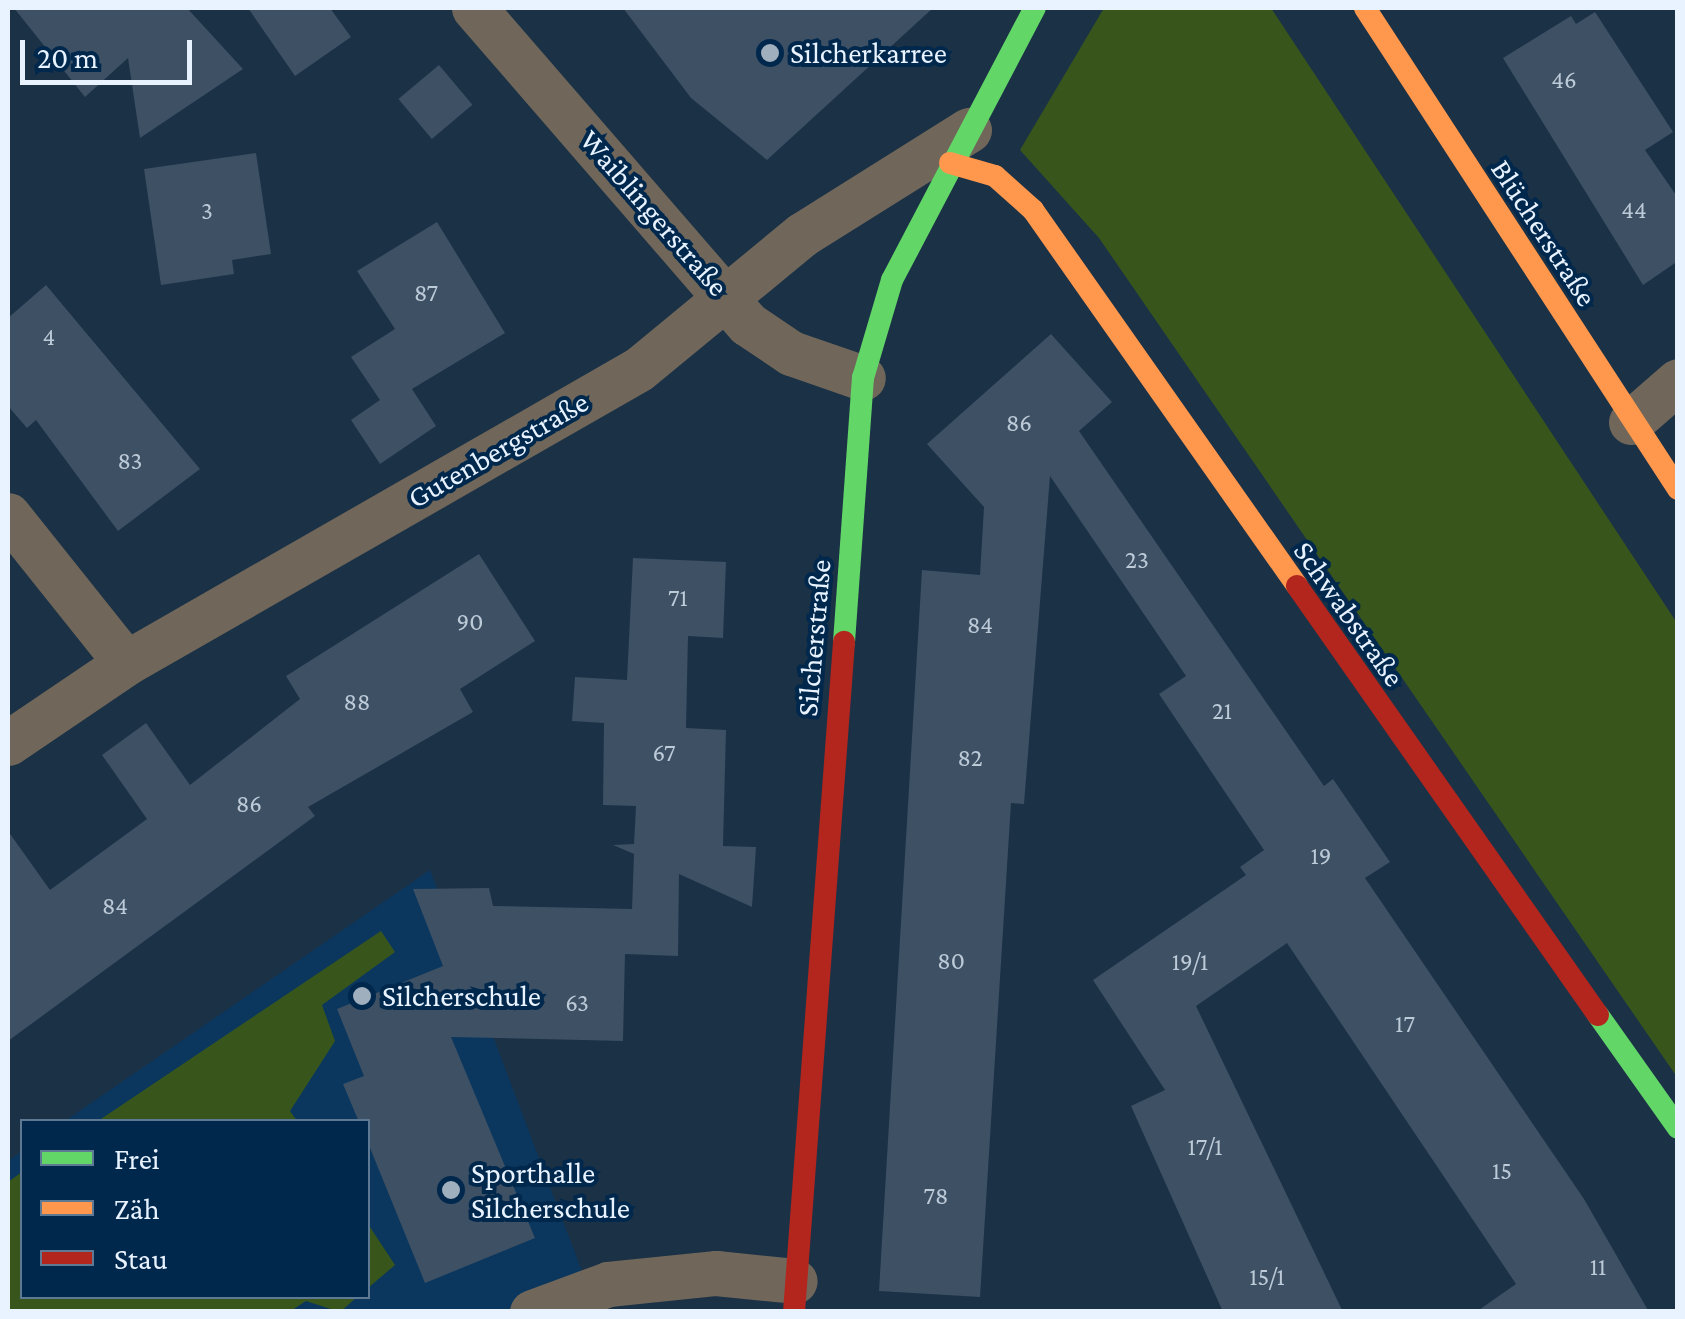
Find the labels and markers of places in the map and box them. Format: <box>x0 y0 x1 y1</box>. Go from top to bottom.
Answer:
place label: Silcherkarree <box>790 35 947 71</box>
marker: Silcherkarree <box>759 42 781 64</box>
place label: Silcherschule <box>382 978 541 1014</box>
marker: Silcherschule <box>351 985 373 1007</box>
place label: Sporthalle Silcherschule <box>471 1155 630 1226</box>
marker: Sporthalle Silcherschule <box>440 1179 462 1201</box>

